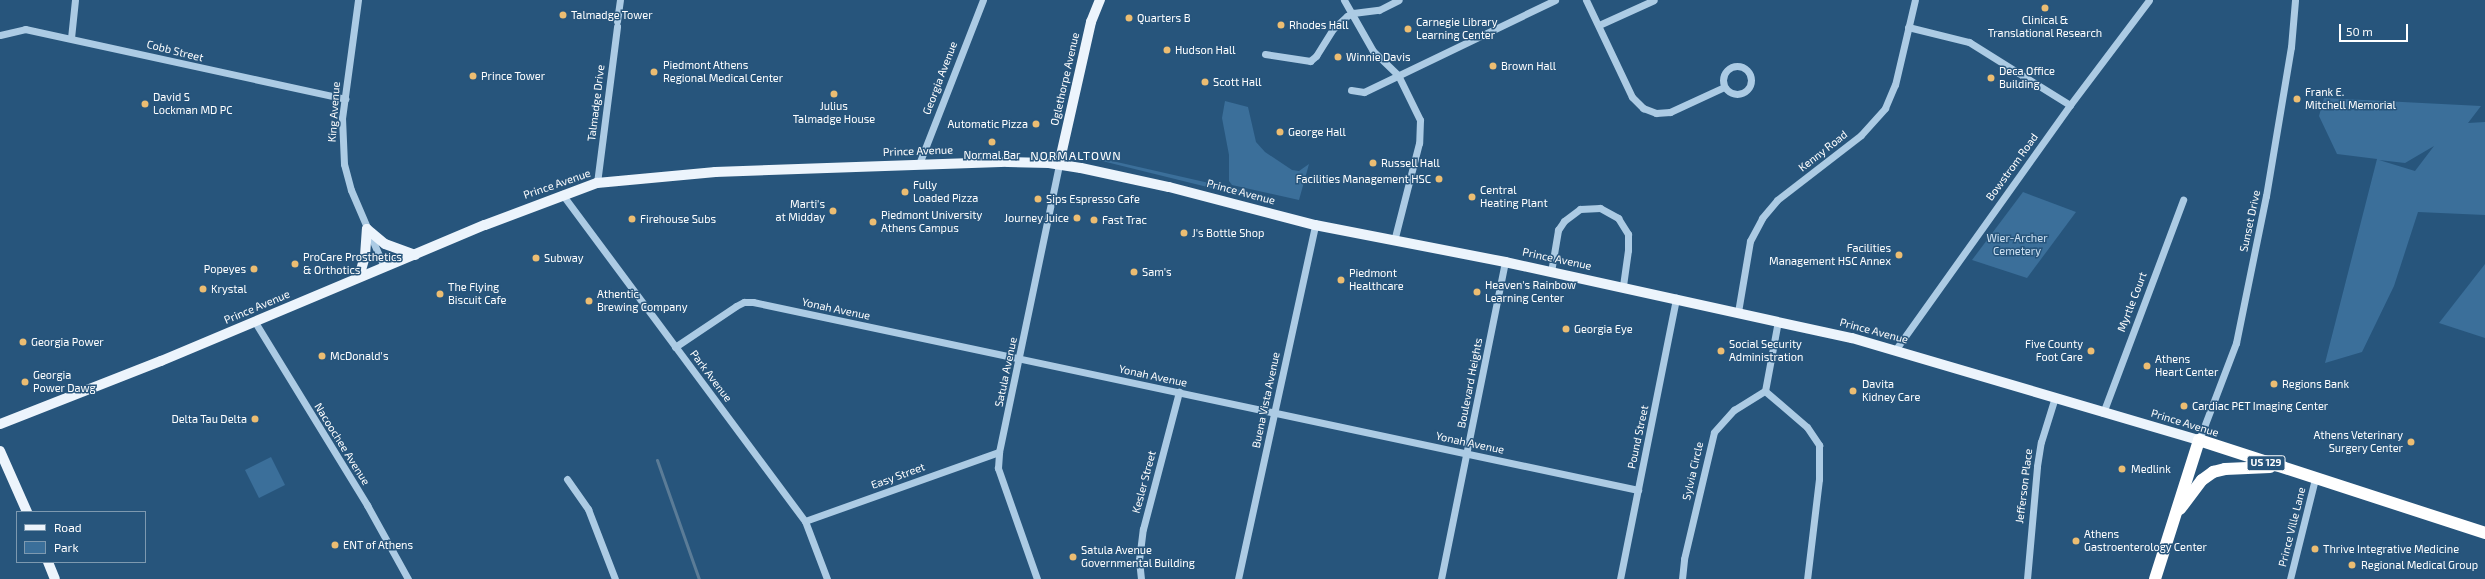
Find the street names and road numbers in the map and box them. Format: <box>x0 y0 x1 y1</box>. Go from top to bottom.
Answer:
street label: Oglethorpe Avenue <box>1048 31 1082 127</box>
street label: Cobb Street <box>145 38 205 64</box>
street label: Georgia Avenue <box>920 39 960 117</box>
street label: Talmadge Drive <box>585 64 607 142</box>
street label: King Avenue <box>325 81 343 143</box>
street label: Kenny Road <box>1796 128 1850 174</box>
street label: Bowstrom Road <box>1983 131 2041 203</box>
street label: Prince Avenue <box>883 143 953 159</box>
street label: Prince Avenue <box>522 166 592 202</box>
street label: Prince Avenue <box>1205 176 1277 208</box>
street label: Sunset Drive <box>2237 189 2263 253</box>
street label: Prince Avenue <box>1521 245 1593 273</box>
street label: Myrtle Court <box>2115 270 2149 334</box>
street label: Prince Avenue <box>222 287 292 327</box>
street label: Yonah Avenue <box>800 295 872 323</box>
street label: Prince Avenue <box>1838 315 1910 347</box>
street label: Satula Avenue <box>992 336 1020 408</box>
street label: Boulevard Heights <box>1455 337 1485 429</box>
street label: Park Avenue <box>687 347 735 405</box>
street label: Buena Vista Avenue <box>1249 350 1283 450</box>
street label: Yonah Avenue <box>1117 362 1189 390</box>
street label: Nacoochee Avenue <box>311 400 373 488</box>
street label: Pound Street <box>1625 404 1651 470</box>
street label: Prince Avenue <box>2149 406 2221 440</box>
street label: Yonah Avenue <box>1434 429 1506 457</box>
street label: Sylvia Circle <box>1680 440 1706 502</box>
street label: Jefferson Place <box>2013 448 2035 524</box>
street label: Kesler Street <box>1129 449 1159 515</box>
road number: US 129 <box>2246 455 2286 471</box>
street label: Easy Street <box>869 460 927 492</box>
street label: Prince Ville Lane <box>2276 486 2308 568</box>

